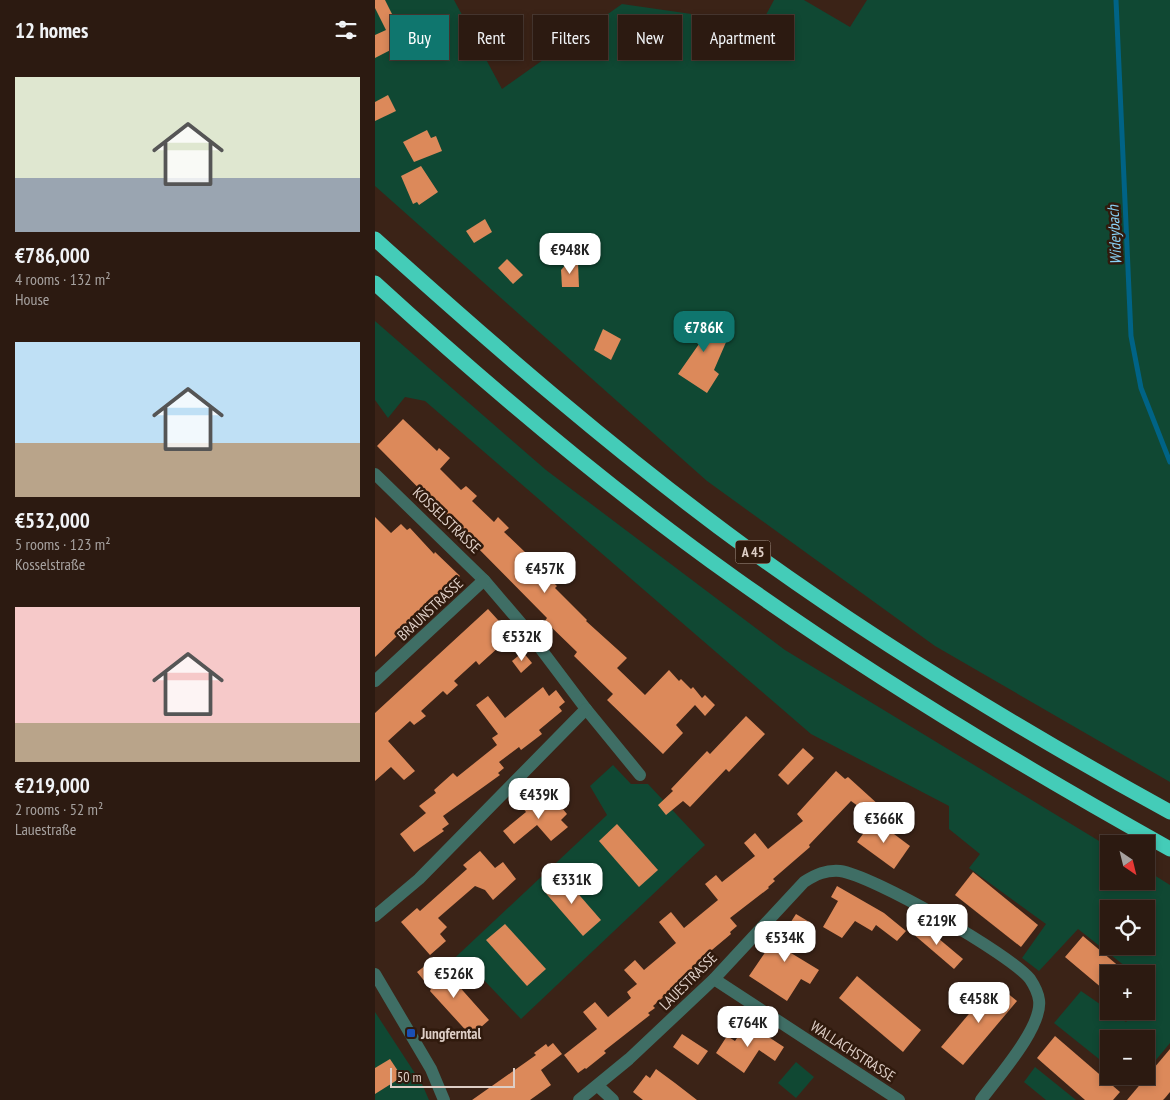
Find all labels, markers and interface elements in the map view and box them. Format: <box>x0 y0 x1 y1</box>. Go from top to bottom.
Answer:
chip: Buy <box>390 15 449 60</box>
chip: Rent <box>459 15 523 60</box>
chip: Filters <box>533 15 608 60</box>
chip: New <box>618 15 682 60</box>
chip: Apartment <box>692 15 794 60</box>
icon: filters <box>332 16 360 44</box>
text: 12 homes <box>15 17 88 44</box>
icon: home <box>143 109 233 199</box>
water label: Wideybach <box>1102 204 1126 265</box>
pin: €948K <box>535 232 605 275</box>
text: €948K <box>551 239 589 259</box>
text: €786,000 <box>15 242 90 269</box>
text: 4 rooms · 132 m² <box>15 269 111 289</box>
text: House <box>15 289 49 309</box>
pin: €786K <box>669 310 739 353</box>
text: €786K <box>685 317 723 337</box>
icon: home <box>143 374 233 464</box>
street label: KOSSELSTRASSE <box>409 483 485 557</box>
text: €532,000 <box>15 507 90 534</box>
text: 5 rooms · 123 m² <box>15 534 111 554</box>
road number: A 45 <box>735 540 771 564</box>
pin: €457K <box>510 552 580 594</box>
text: Kosselstraße <box>15 554 85 574</box>
text: €457K <box>526 558 564 578</box>
street label: BRAUNSTRASSE <box>393 574 467 644</box>
pin: €532K <box>487 620 557 662</box>
text: €532K <box>503 626 541 646</box>
icon: home <box>143 639 233 729</box>
text: €219,000 <box>15 772 90 799</box>
pin: €439K <box>504 778 574 820</box>
text: €439K <box>520 784 558 804</box>
text: 2 rooms · 52 m² <box>15 799 103 819</box>
pin: €366K <box>849 802 919 844</box>
text: €366K <box>865 808 903 828</box>
text: Lauestraße <box>15 819 76 839</box>
north arrow <box>1100 835 1155 890</box>
map controls <box>1100 835 1155 1085</box>
pin: €331K <box>537 862 607 905</box>
text: €331K <box>553 869 591 889</box>
button: locate <box>1100 900 1155 955</box>
pin: €219K <box>902 904 972 946</box>
text: €219K <box>918 910 956 930</box>
pin: €534K <box>750 920 820 963</box>
text: €534K <box>766 927 804 947</box>
street label: LAUESTRASSE <box>655 948 721 1014</box>
pin: €526K <box>419 956 489 999</box>
text: €526K <box>435 963 473 983</box>
button: + <box>1100 965 1155 1020</box>
pin: €458K <box>944 982 1014 1024</box>
text: €458K <box>960 988 998 1008</box>
pin: €764K <box>713 1006 783 1048</box>
text: €764K <box>729 1012 767 1032</box>
street label: WALLACHSTRASSE <box>807 1017 899 1085</box>
place label: Jungferntal <box>420 1024 482 1043</box>
marker: Jungferntal <box>405 1027 417 1039</box>
button: − <box>1100 1030 1155 1085</box>
scale bar <box>390 1065 515 1088</box>
text: 50 m <box>397 1068 422 1086</box>

